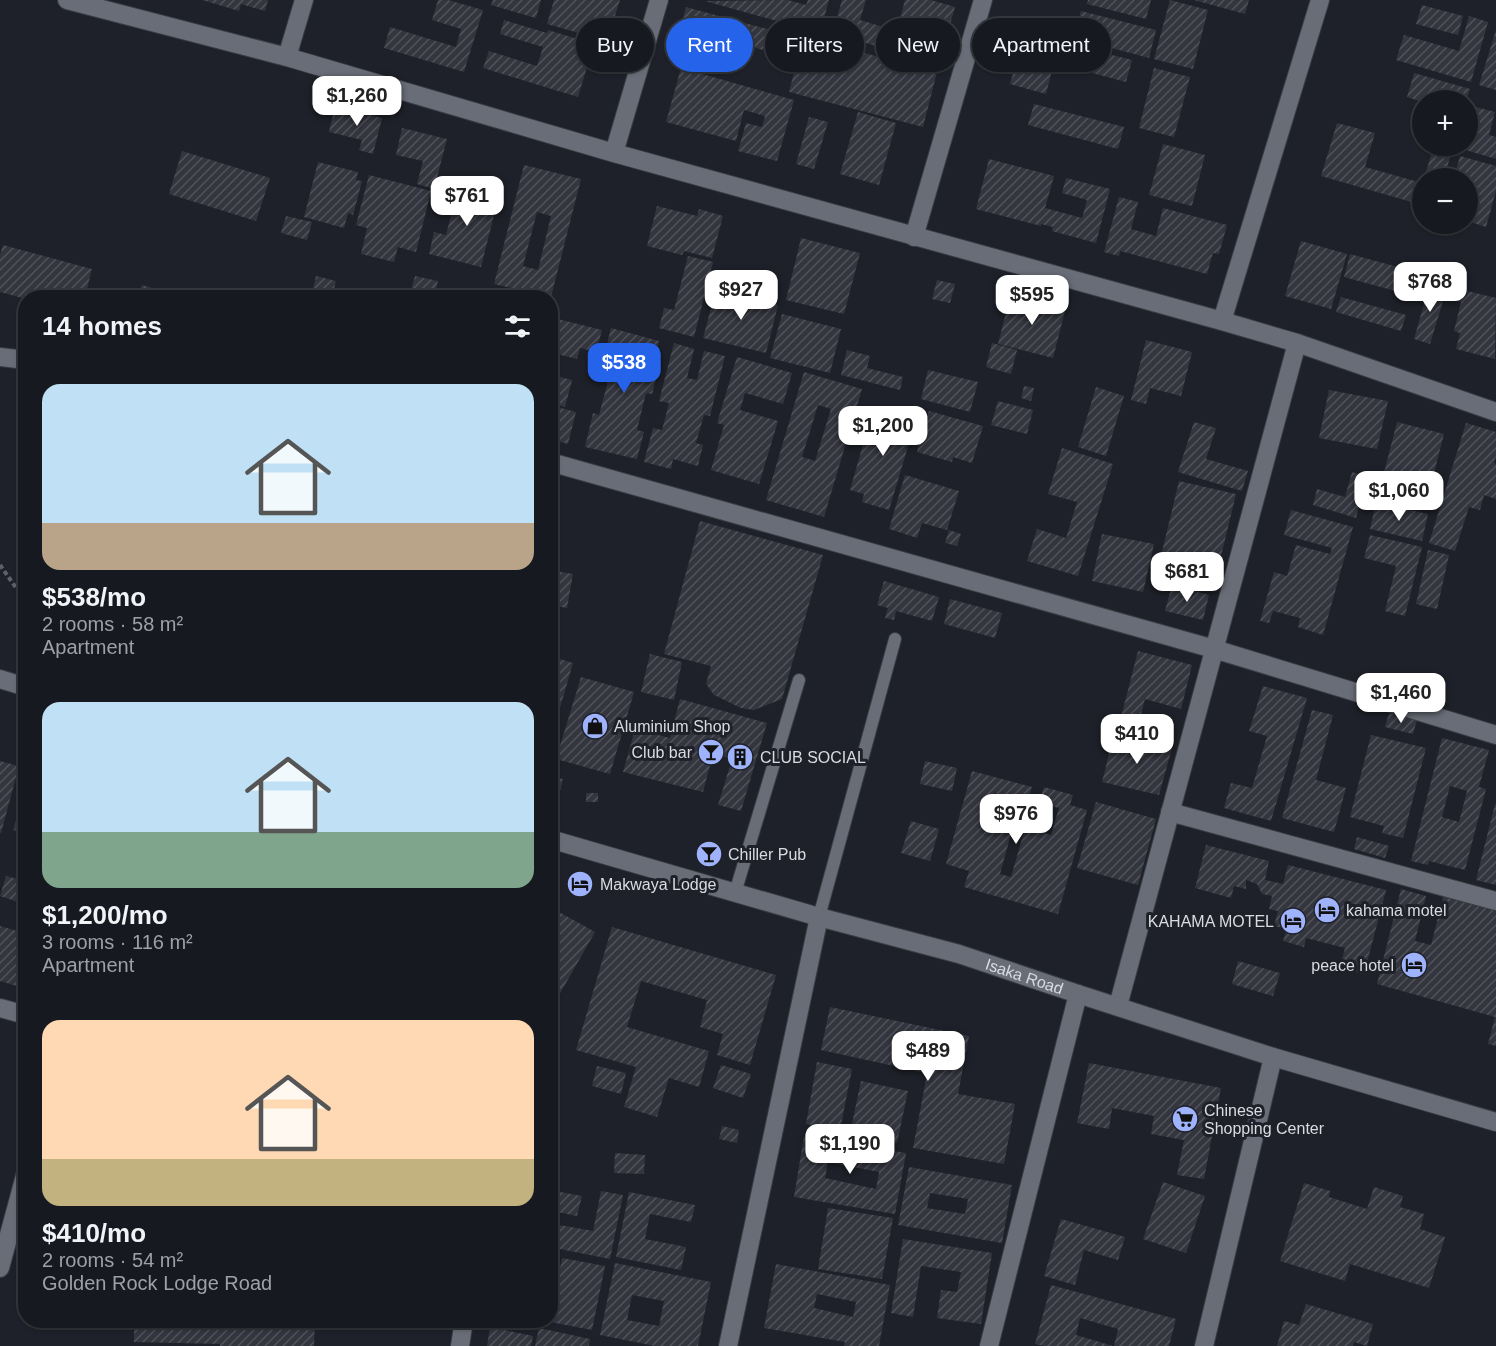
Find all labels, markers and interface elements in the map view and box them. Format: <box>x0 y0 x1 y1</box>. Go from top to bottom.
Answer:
chip: Buy <box>576 18 654 72</box>
chip: Rent <box>666 18 753 72</box>
chip: Filters <box>765 18 864 72</box>
chip: New <box>876 18 960 72</box>
chip: Apartment <box>972 18 1111 72</box>
pin: $1,260 <box>308 76 406 127</box>
text: $1,260 <box>326 84 388 106</box>
map controls <box>1412 90 1478 234</box>
button: + <box>1412 90 1478 156</box>
button: − <box>1412 168 1478 234</box>
pin: $761 <box>431 176 503 227</box>
text: $761 <box>445 184 489 206</box>
pin: $768 <box>1394 262 1466 313</box>
pin: $927 <box>705 270 777 321</box>
text: $768 <box>1408 270 1452 292</box>
pin: $595 <box>996 275 1068 326</box>
text: $927 <box>719 278 763 300</box>
text: $595 <box>1010 283 1054 305</box>
icon: filters <box>501 310 534 343</box>
text: 14 homes <box>42 311 162 341</box>
pin: $538 <box>588 343 660 394</box>
text: $538 <box>602 351 646 373</box>
pin: $1,200 <box>834 406 932 457</box>
text: $1,200 <box>852 414 914 436</box>
icon: home <box>234 423 342 531</box>
pin: $1,060 <box>1350 471 1448 522</box>
text: $1,060 <box>1368 479 1430 501</box>
pin: $681 <box>1151 552 1223 603</box>
text: $681 <box>1165 560 1209 582</box>
text: $538/mo <box>42 582 146 612</box>
text: 2 rooms · 58 m² <box>42 613 183 635</box>
text: Apartment <box>42 636 134 658</box>
pin: $1,460 <box>1352 673 1450 724</box>
text: $1,460 <box>1370 681 1432 703</box>
shop icon: Aluminium Shop <box>580 711 610 741</box>
pin: $410 <box>1101 714 1173 765</box>
place label: Aluminium Shop <box>614 718 731 735</box>
text: $410 <box>1115 722 1159 744</box>
bar icon: Club bar <box>696 737 726 767</box>
icon: home <box>234 741 342 849</box>
building icon: CLUB SOCIAL <box>725 742 755 772</box>
place label: Club bar <box>632 744 693 761</box>
place label: CLUB SOCIAL <box>760 749 866 766</box>
pin: $976 <box>980 794 1052 845</box>
text: $976 <box>994 802 1038 824</box>
bar icon: Chiller Pub <box>694 839 724 869</box>
place label: Chiller Pub <box>728 846 806 863</box>
hotel icon: Makwaya Lodge <box>565 869 595 899</box>
place label: Makwaya Lodge <box>600 876 717 893</box>
hotel icon: kahama motel <box>1312 895 1342 925</box>
text: $1,200/mo <box>42 900 168 930</box>
place label: kahama motel <box>1346 902 1447 919</box>
hotel icon: KAHAMA MOTEL <box>1278 906 1308 936</box>
place label: KAHAMA MOTEL <box>1148 913 1274 930</box>
text: 3 rooms · 116 m² <box>42 931 193 953</box>
hotel icon: peace hotel <box>1399 950 1429 980</box>
text: Apartment <box>42 954 134 976</box>
street label: Isaka Road <box>983 955 1066 997</box>
place label: peace hotel <box>1311 957 1394 974</box>
pin: $489 <box>892 1031 964 1082</box>
text: $489 <box>906 1039 950 1061</box>
icon: home <box>234 1059 342 1167</box>
place label: Chinese Shopping Center <box>1204 1102 1325 1137</box>
supermarket icon: Chinese Shopping Center <box>1170 1104 1200 1134</box>
pin: $1,190 <box>801 1124 899 1175</box>
text: $1,190 <box>819 1132 881 1154</box>
text: $410/mo <box>42 1218 146 1248</box>
text: 2 rooms · 54 m² <box>42 1249 183 1271</box>
text: Golden Rock Lodge Road <box>42 1272 272 1294</box>

